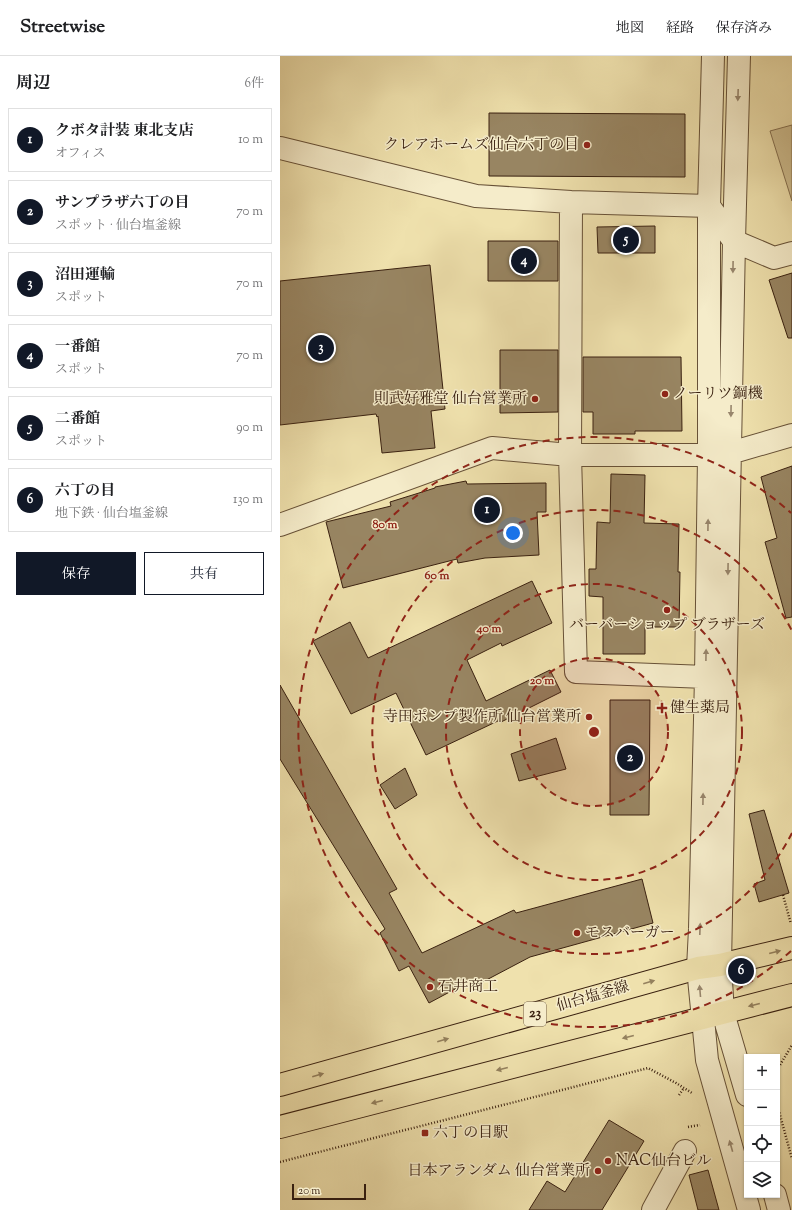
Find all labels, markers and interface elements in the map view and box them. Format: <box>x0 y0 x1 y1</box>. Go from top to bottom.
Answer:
text: Streetwise <box>20 14 105 41</box>
text: 地図 <box>616 19 644 39</box>
text: 経路 <box>666 19 694 39</box>
text: 保存済み <box>716 19 772 39</box>
text: 周辺 <box>16 72 50 96</box>
text: 6件 <box>245 75 264 93</box>
one-way arrow <box>735 89 741 102</box>
text: クボタ計装 東北支店 <box>55 121 193 142</box>
text: 1 <box>28 131 32 149</box>
text: 10 m <box>238 131 263 149</box>
place label: クレアホームズ仙台六丁の目 <box>384 135 579 156</box>
marker: クレアホームズ仙台六丁の目 <box>582 140 592 150</box>
text: オフィス <box>55 145 106 163</box>
text: サンプラザ六丁の目 <box>55 193 189 214</box>
text: 2 <box>27 203 33 221</box>
text: 70 m <box>236 203 263 221</box>
text: スポット · 仙台塩釜線 <box>55 217 181 235</box>
pin: 5 <box>613 225 639 255</box>
pin: 4 <box>511 246 537 276</box>
one-way arrow <box>730 261 737 273</box>
text: 沼田運輸 <box>55 265 115 286</box>
text: 3 <box>27 275 33 293</box>
text: 70 m <box>236 275 263 293</box>
text: スポット <box>55 289 107 307</box>
pin: 3 <box>308 333 334 363</box>
text: 一番館 <box>55 337 100 358</box>
text: 4 <box>27 347 33 365</box>
text: 70 m <box>236 347 263 365</box>
text: スポット <box>55 361 107 379</box>
place label: ノーリツ鋼機 <box>673 384 763 405</box>
place label: 則武好雅堂 仙台営業所 <box>374 389 527 410</box>
marker: ノーリツ鋼機 <box>660 389 670 399</box>
marker: 則武好雅堂 仙台営業所 <box>530 394 540 404</box>
one-way arrow <box>728 405 734 418</box>
text: 二番館 <box>55 409 100 430</box>
text: 5 <box>28 419 32 437</box>
text: 90 m <box>236 419 263 437</box>
text: スポット <box>55 433 107 451</box>
text: 六丁の目 <box>55 481 115 502</box>
text: 6 <box>27 491 33 509</box>
text: 130 m <box>233 491 263 509</box>
pin: 1 <box>474 495 500 525</box>
text: 地下鉄 · 仙台塩釜線 <box>55 505 168 523</box>
text: 80 m <box>373 516 397 534</box>
one-way arrow <box>705 518 711 531</box>
your location <box>503 523 523 543</box>
button: 保存 <box>16 552 136 595</box>
button: 共有 <box>144 552 264 595</box>
one-way arrow <box>725 563 731 576</box>
text: 60 m <box>425 567 449 585</box>
marker: バーバーショップ ブラザーズ <box>662 605 672 615</box>
place label: バーバーショップ ブラザーズ <box>569 615 765 636</box>
text: 40 m <box>476 620 501 638</box>
one-way arrow <box>703 648 709 661</box>
text: 20 m <box>530 672 554 690</box>
place label: 健生薬局 <box>670 698 730 719</box>
marker: 健生薬局 <box>657 703 667 713</box>
place label: 寺田ポンプ製作所 仙台営業所 <box>383 707 581 728</box>
marker: 寺田ポンプ製作所 仙台営業所 <box>584 712 594 722</box>
centre of rings <box>587 725 601 739</box>
pin: 2 <box>617 743 643 773</box>
one-way arrow <box>700 792 706 805</box>
place label: モスバーガー <box>585 923 675 944</box>
one-way arrow <box>696 923 703 935</box>
marker: モスバーガー <box>572 928 582 938</box>
one-way arrow <box>769 948 781 954</box>
pin: 6 <box>728 956 754 986</box>
place label: 石井商工 <box>438 977 498 998</box>
street label: 仙台塩釜線 <box>554 977 632 1017</box>
one-way arrow <box>643 979 655 985</box>
marker: 石井商工 <box>425 982 435 992</box>
one-way arrow <box>696 985 703 997</box>
road number: 23 <box>524 1002 546 1026</box>
one-way arrow <box>748 1002 760 1008</box>
one-way arrow <box>622 1034 634 1040</box>
one-way arrow <box>437 1036 449 1042</box>
map controls <box>744 1054 780 1198</box>
button: + <box>744 1054 780 1090</box>
one-way arrow <box>496 1067 509 1073</box>
one-way arrow <box>311 1071 324 1077</box>
button: − <box>744 1090 780 1126</box>
one-way arrow <box>370 1099 382 1105</box>
place label: 六丁の目駅 <box>433 1123 508 1144</box>
button: locate <box>744 1126 780 1162</box>
marker: 六丁の目駅 <box>420 1128 430 1138</box>
one-way arrow <box>728 1139 734 1151</box>
place label: NAC仙台ビル <box>616 1151 711 1172</box>
marker: NAC仙台ビル <box>603 1156 613 1166</box>
place label: 日本アランダム 仙台営業所 <box>407 1161 590 1182</box>
button: layers <box>744 1162 780 1198</box>
marker: 日本アランダム 仙台営業所 <box>593 1166 603 1176</box>
scale bar <box>292 1182 366 1201</box>
text: 20 m <box>298 1183 320 1199</box>

